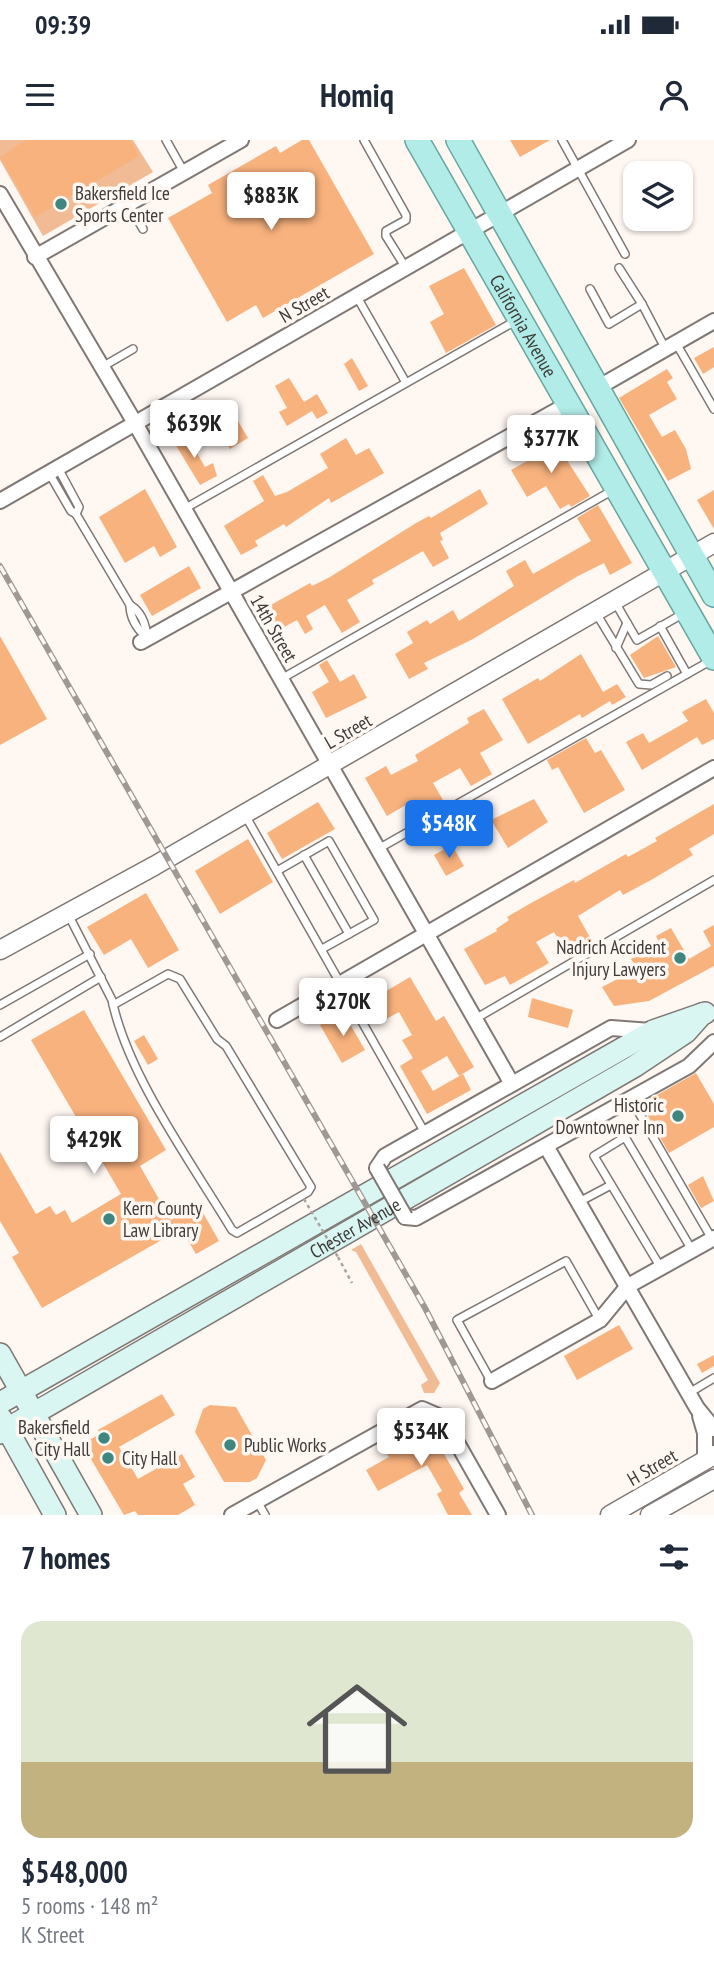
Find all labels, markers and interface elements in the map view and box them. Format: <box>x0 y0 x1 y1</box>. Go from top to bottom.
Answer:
text: 09:39 <box>35 8 91 41</box>
text: Homiq <box>320 74 394 116</box>
icon: menu <box>21 76 59 114</box>
icon: person <box>655 76 693 114</box>
map controls <box>623 161 693 231</box>
button: layers <box>623 161 693 231</box>
pin: $883K <box>222 172 320 232</box>
text: $883K <box>243 180 299 209</box>
place label: Bakersfield Ice Sports Center <box>75 181 170 227</box>
marker: Bakersfield Ice Sports Center <box>53 196 69 212</box>
street label: California Avenue <box>485 270 562 381</box>
street label: N Street <box>275 280 334 328</box>
pin: $639K <box>145 400 243 460</box>
text: $639K <box>166 408 222 437</box>
pin: $377K <box>502 416 600 475</box>
text: $377K <box>523 423 579 452</box>
street label: 14th Street <box>245 590 303 667</box>
street label: L Street <box>320 708 377 754</box>
pin: $548K <box>400 800 498 860</box>
text: $548K <box>421 808 477 837</box>
place label: Nadrich Accident Injury Lawyers <box>556 935 667 981</box>
marker: Nadrich Accident Injury Lawyers <box>672 950 688 966</box>
pin: $270K <box>294 978 392 1038</box>
text: $270K <box>315 986 371 1015</box>
place label: Historic Downtowner Inn <box>556 1093 664 1139</box>
marker: Historic Downtowner Inn <box>670 1108 686 1124</box>
pin: $429K <box>45 1116 143 1176</box>
text: $429K <box>66 1124 122 1153</box>
street label: Chester Avenue <box>305 1192 405 1264</box>
place label: Kern County Law Library <box>123 1196 203 1242</box>
marker: Kern County Law Library <box>101 1211 117 1227</box>
pin: $534K <box>372 1408 470 1468</box>
place label: Bakersfield City Hall <box>18 1415 91 1461</box>
text: $534K <box>393 1416 449 1445</box>
marker: Bakersfield City Hall <box>96 1430 112 1446</box>
place label: Public Works <box>244 1433 327 1457</box>
marker: Public Works <box>222 1437 238 1453</box>
street label: H Street <box>623 1443 682 1491</box>
place label: City Hall <box>122 1446 178 1470</box>
marker: City Hall <box>100 1450 116 1466</box>
text: 7 homes <box>21 1538 110 1577</box>
icon: filters <box>655 1538 693 1576</box>
icon: home <box>294 1666 420 1792</box>
text: $548,000 <box>21 1852 128 1891</box>
text: 5 rooms · 148 m² <box>21 1891 158 1920</box>
text: K Street <box>21 1920 84 1949</box>

